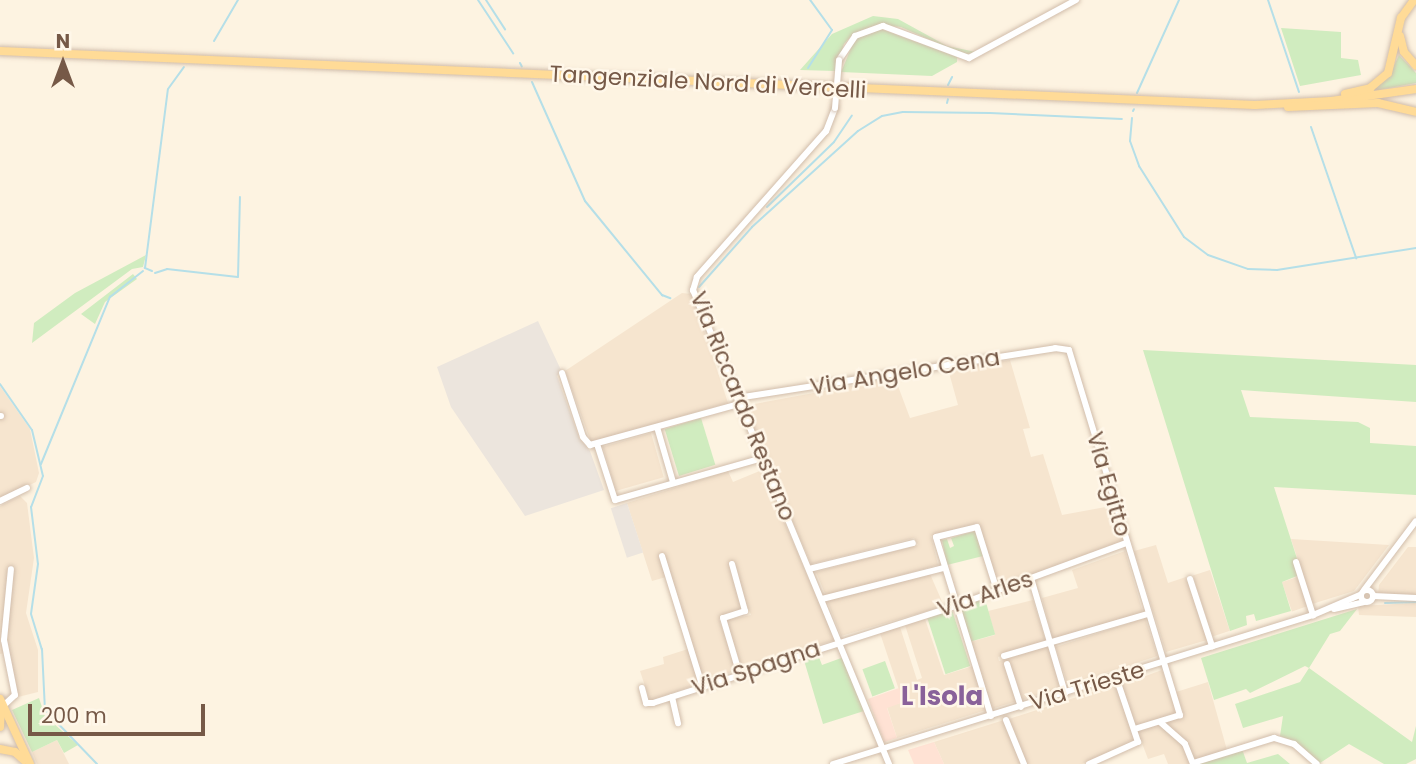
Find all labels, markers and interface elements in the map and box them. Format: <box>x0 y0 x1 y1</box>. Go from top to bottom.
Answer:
north arrow <box>28 28 98 98</box>
text: N <box>56 28 70 55</box>
street label: Tangenziale Nord di Vercelli <box>549 60 867 104</box>
street label: Via Riccardo Restano <box>684 287 802 525</box>
street label: Via Angelo Cena <box>808 343 1002 401</box>
street label: Via Egitto <box>1081 429 1137 539</box>
street label: Via Arles <box>934 565 1036 623</box>
street label: Via Spagna <box>688 634 824 702</box>
street label: Via Trieste <box>1026 655 1148 717</box>
district label: L'Isola <box>901 681 983 713</box>
scale bar <box>32 690 208 734</box>
text: 200 m <box>41 701 107 730</box>

